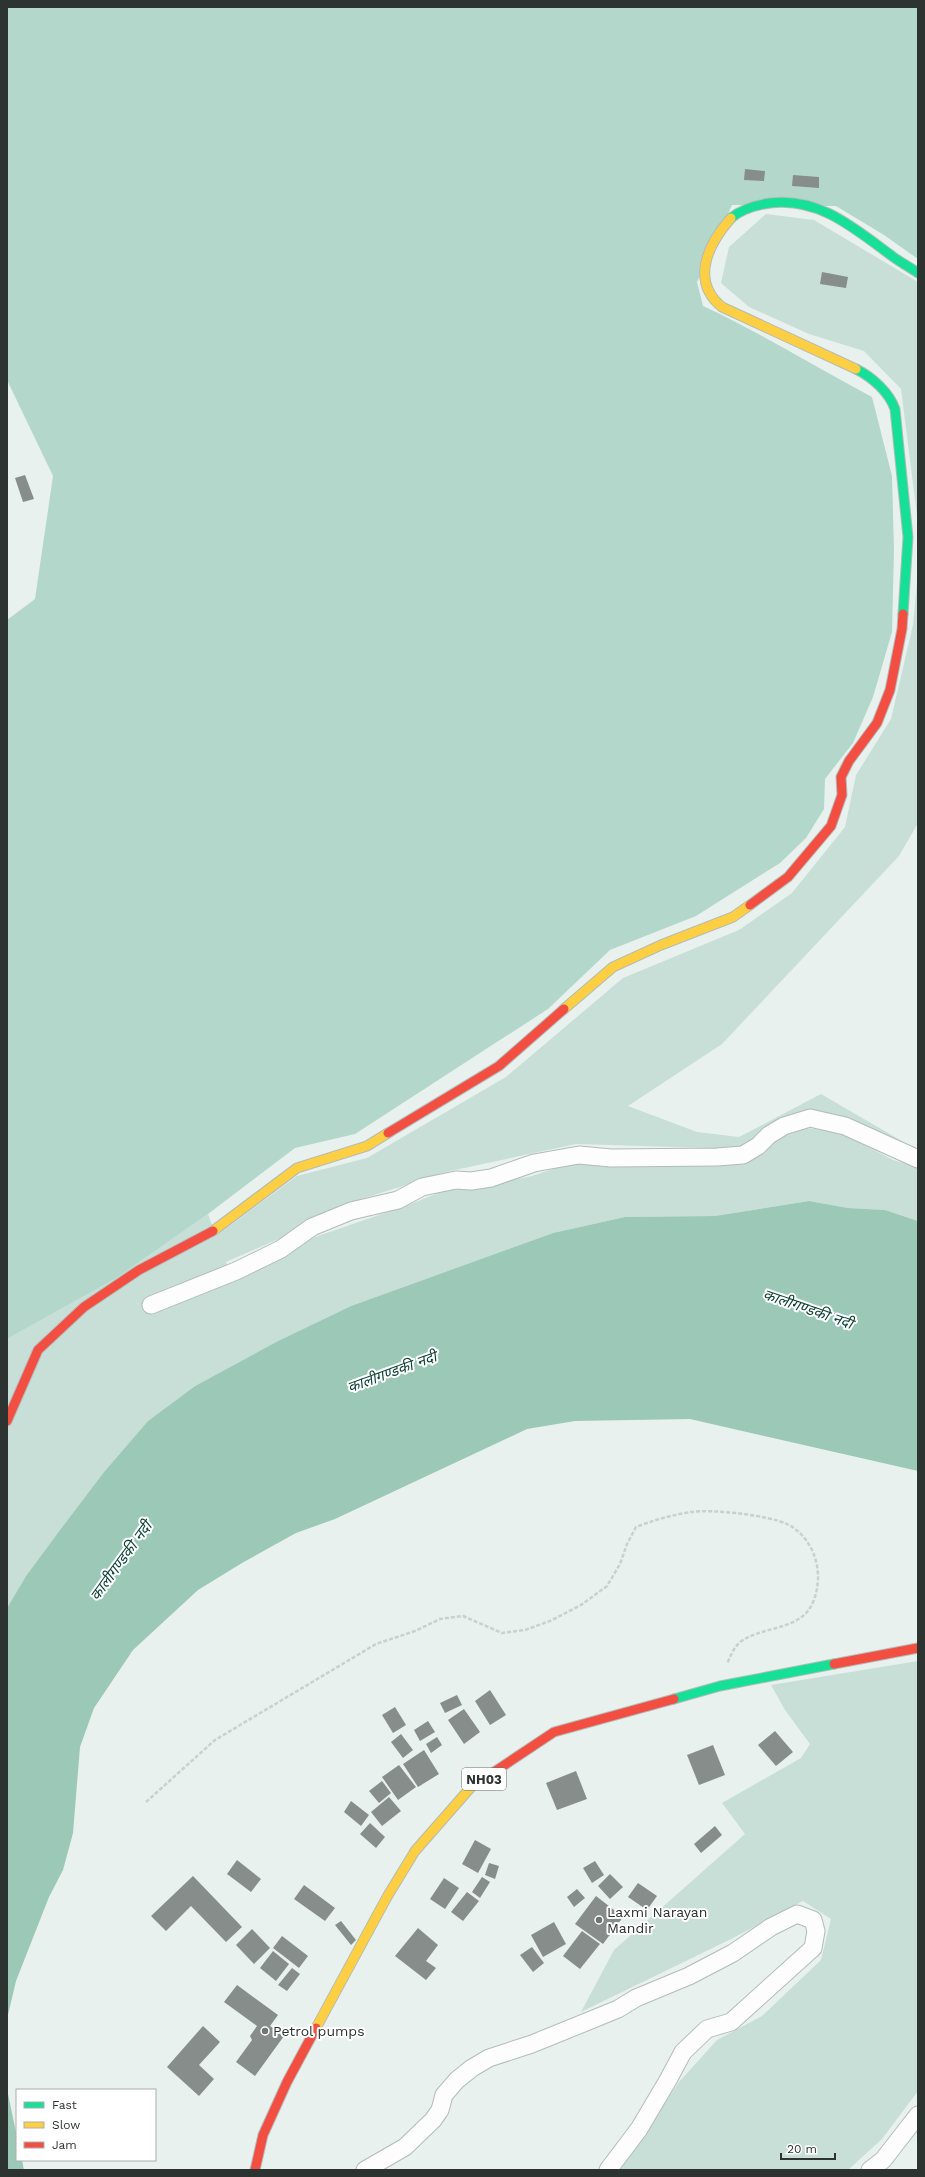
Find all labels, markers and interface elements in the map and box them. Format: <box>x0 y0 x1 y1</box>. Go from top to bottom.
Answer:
water label: कालीगण्डकी नदी <box>761 1285 858 1334</box>
water label: कालीगण्डकी नदी <box>345 1346 442 1396</box>
water label: कालीगण्डकी नदी <box>86 1515 158 1604</box>
road number: NH03 <box>462 1768 506 1790</box>
place label: Laxmi Narayan Mandir <box>607 1904 707 1936</box>
marker: Laxmi Narayan Mandir <box>594 1915 604 1925</box>
place label: Petrol pumps <box>273 2023 365 2039</box>
marker: Petrol pumps <box>260 2026 270 2036</box>
legend <box>16 2089 156 2161</box>
text: Fast <box>52 2098 77 2112</box>
text: Slow <box>52 2118 80 2132</box>
scale bar <box>781 2135 835 2161</box>
text: Jam <box>52 2138 77 2152</box>
text: 20 m <box>787 2142 817 2156</box>

